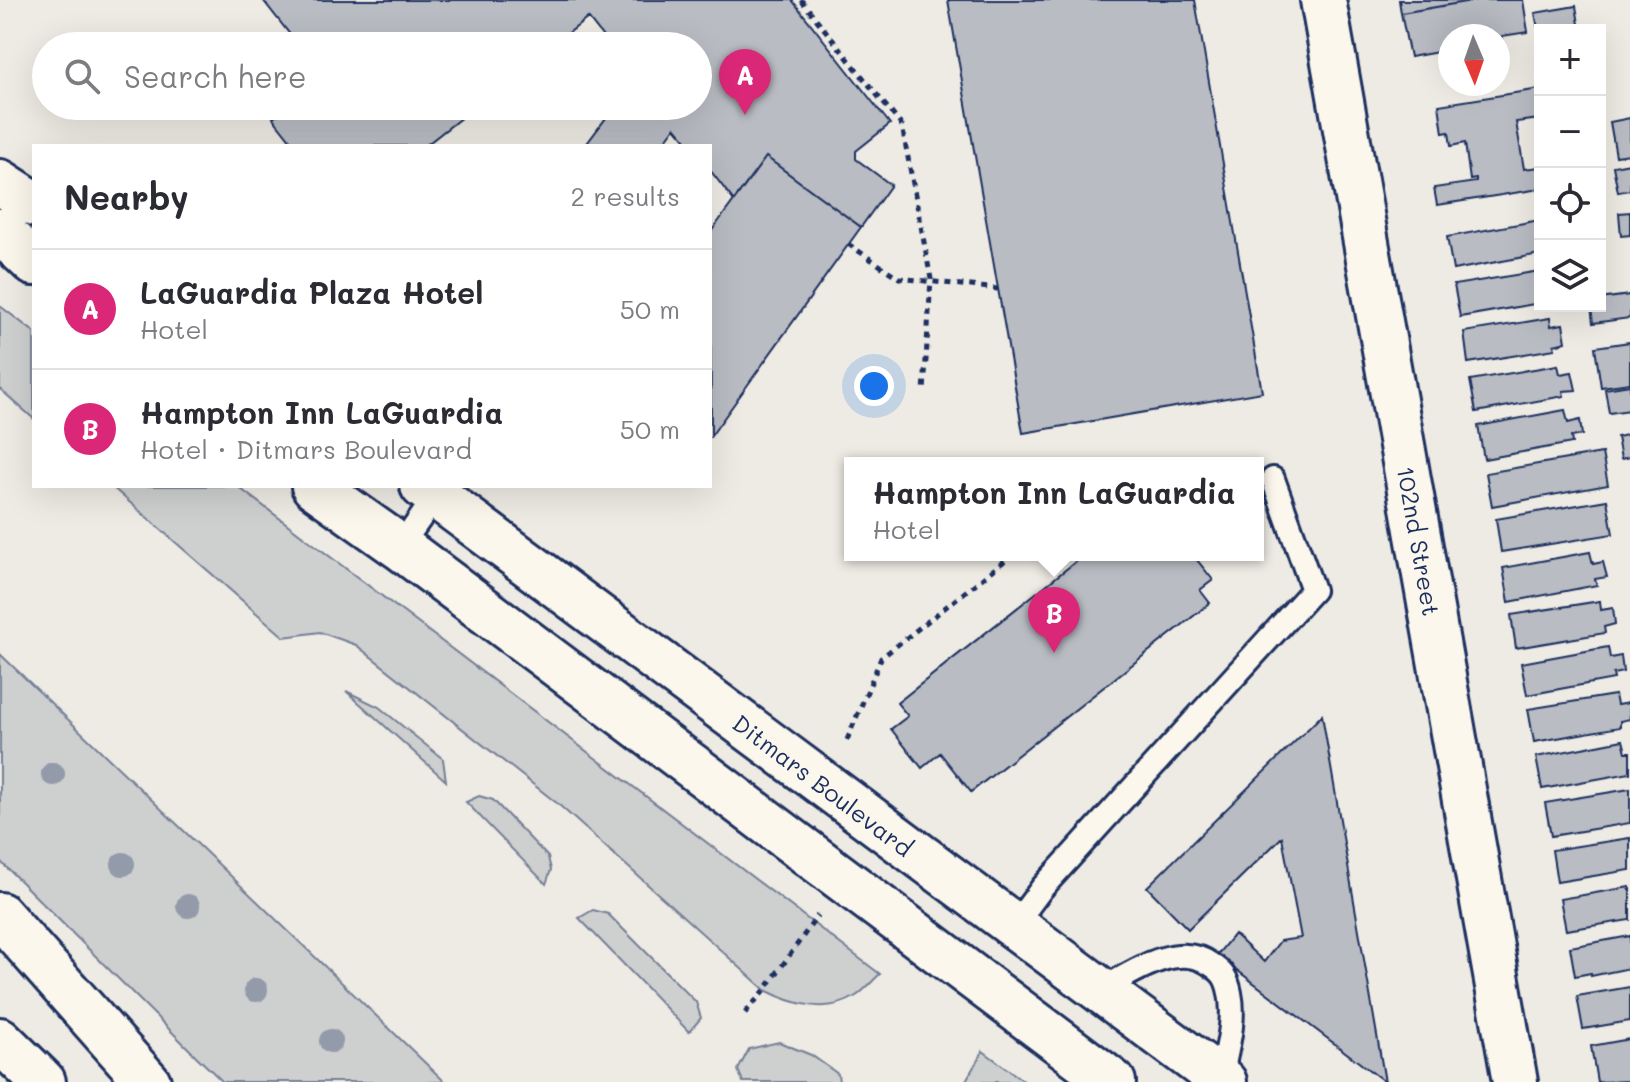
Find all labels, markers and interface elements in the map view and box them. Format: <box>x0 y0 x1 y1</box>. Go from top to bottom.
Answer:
north arrow <box>1438 24 1510 96</box>
map controls <box>1534 24 1606 312</box>
button: + <box>1534 24 1606 96</box>
search box <box>32 32 712 120</box>
pin: A <box>719 49 771 115</box>
icon: search <box>60 54 104 98</box>
text: Search here <box>124 56 307 96</box>
button: − <box>1534 96 1606 168</box>
button: locate <box>1534 168 1606 240</box>
text: Nearby <box>64 174 189 219</box>
text: 2 results <box>571 179 680 213</box>
button: layers <box>1534 240 1606 312</box>
text: LaGuardia Plaza Hotel <box>140 272 483 312</box>
text: A <box>81 292 99 326</box>
text: 50 m <box>620 292 680 326</box>
text: Hotel <box>140 312 208 346</box>
your location <box>854 366 894 406</box>
text: Hampton Inn LaGuardia <box>140 392 503 432</box>
text: B <box>81 412 99 446</box>
text: 50 m <box>620 412 680 446</box>
text: Hotel · Ditmars Boulevard <box>140 432 472 466</box>
popup <box>844 457 1264 561</box>
street label: 102nd Street <box>1391 464 1447 618</box>
text: Hampton Inn LaGuardia <box>872 472 1236 512</box>
text: Hotel <box>872 512 940 546</box>
pin: B <box>1028 587 1080 653</box>
street label: Ditmars Boulevard <box>727 707 919 863</box>

